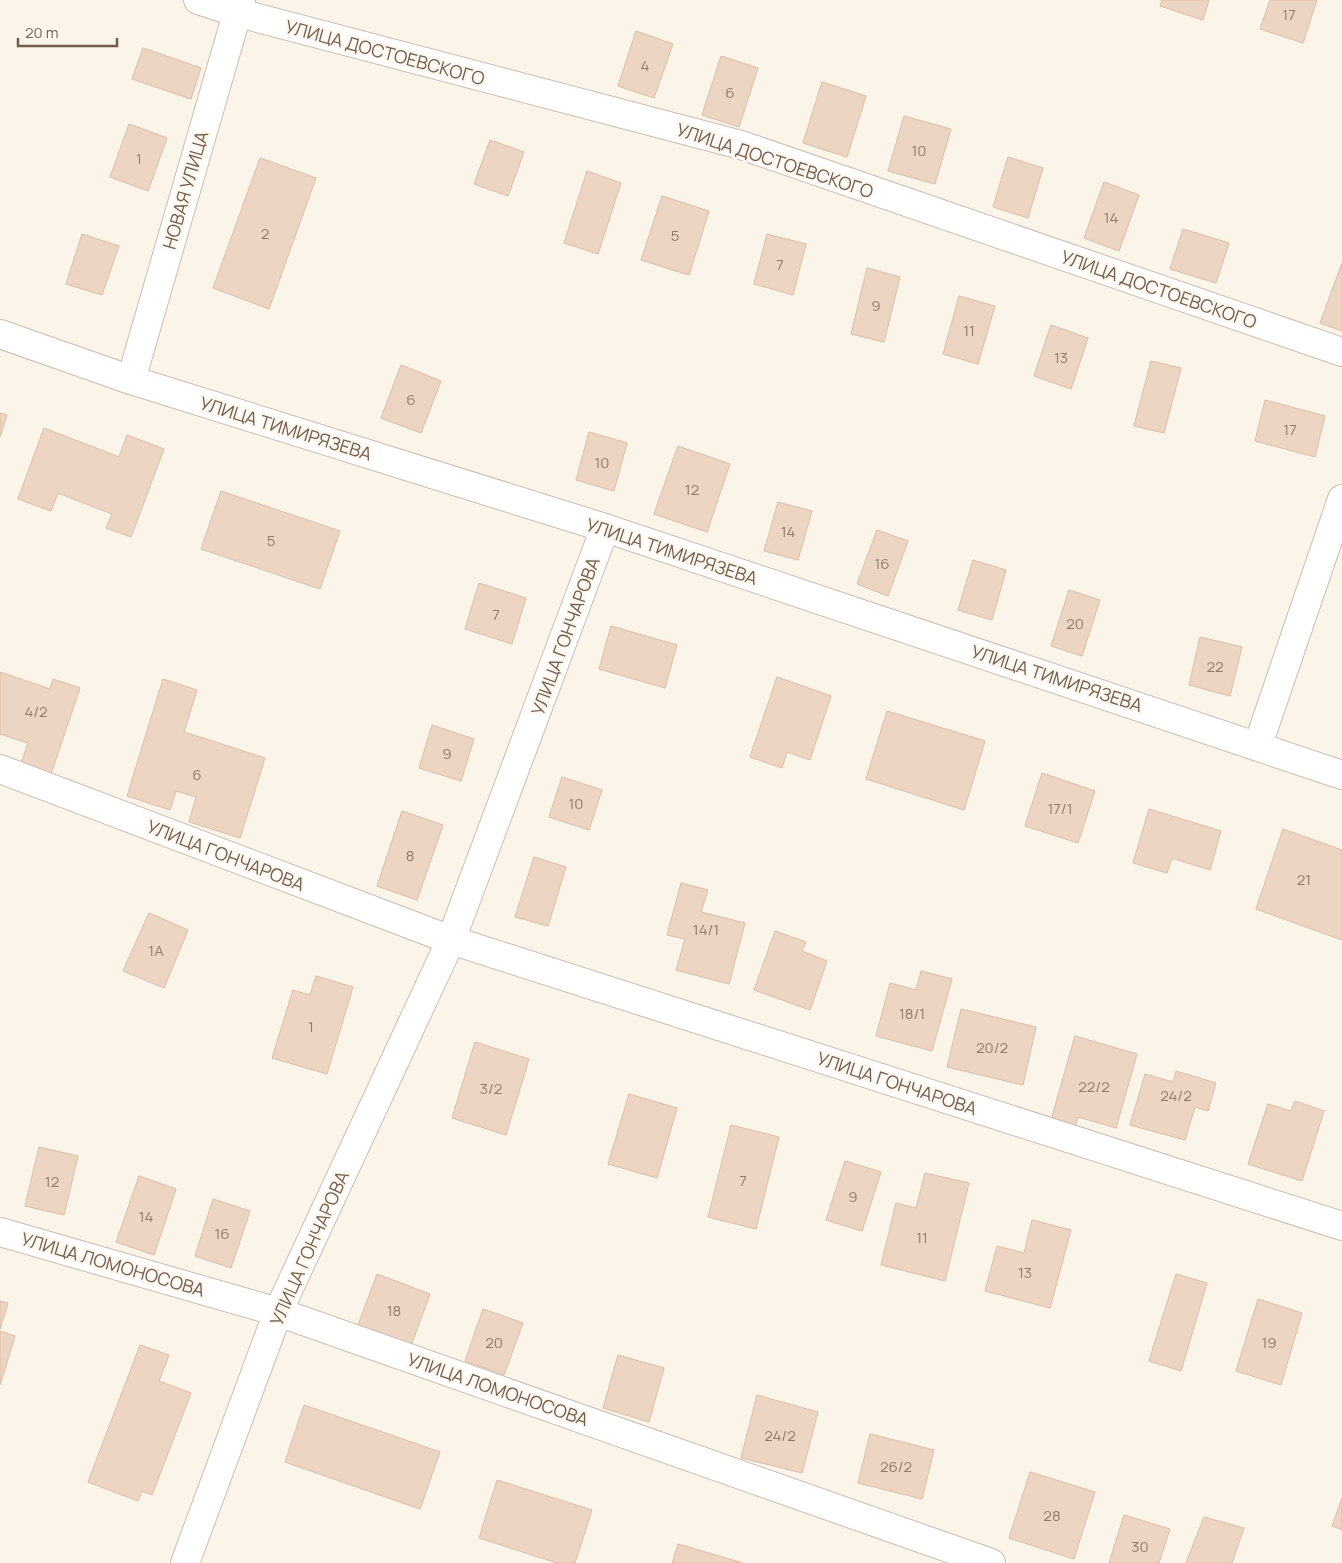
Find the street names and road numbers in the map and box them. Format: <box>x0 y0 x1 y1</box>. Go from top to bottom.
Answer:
street label: УЛИЦА ДОСТОЕВСКОГО <box>283 14 487 90</box>
street label: УЛИЦА ДОСТОЕВСКОГО <box>674 117 876 203</box>
street label: НОВАЯ УЛИЦА <box>157 128 213 252</box>
street label: УЛИЦА ДОСТОЕВСКОГО <box>1058 244 1260 334</box>
street label: УЛИЦА ТИМИРЯЗЕВА <box>197 390 376 466</box>
street label: УЛИЦА ТИМИРЯЗЕВА <box>583 512 761 590</box>
street label: УЛИЦА ГОНЧАРОВА <box>525 553 605 719</box>
street label: УЛИЦА ТИМИРЯЗЕВА <box>968 639 1146 717</box>
street label: УЛИЦА ГОНЧАРОВА <box>144 814 309 896</box>
street label: УЛИЦА ГОНЧАРОВА <box>814 1046 981 1120</box>
street label: УЛИЦА ГОНЧАРОВА <box>264 1166 354 1329</box>
street label: УЛИЦА ЛОМОНОСОВА <box>18 1226 208 1302</box>
street label: УЛИЦА ЛОМОНОСОВА <box>404 1347 592 1432</box>

